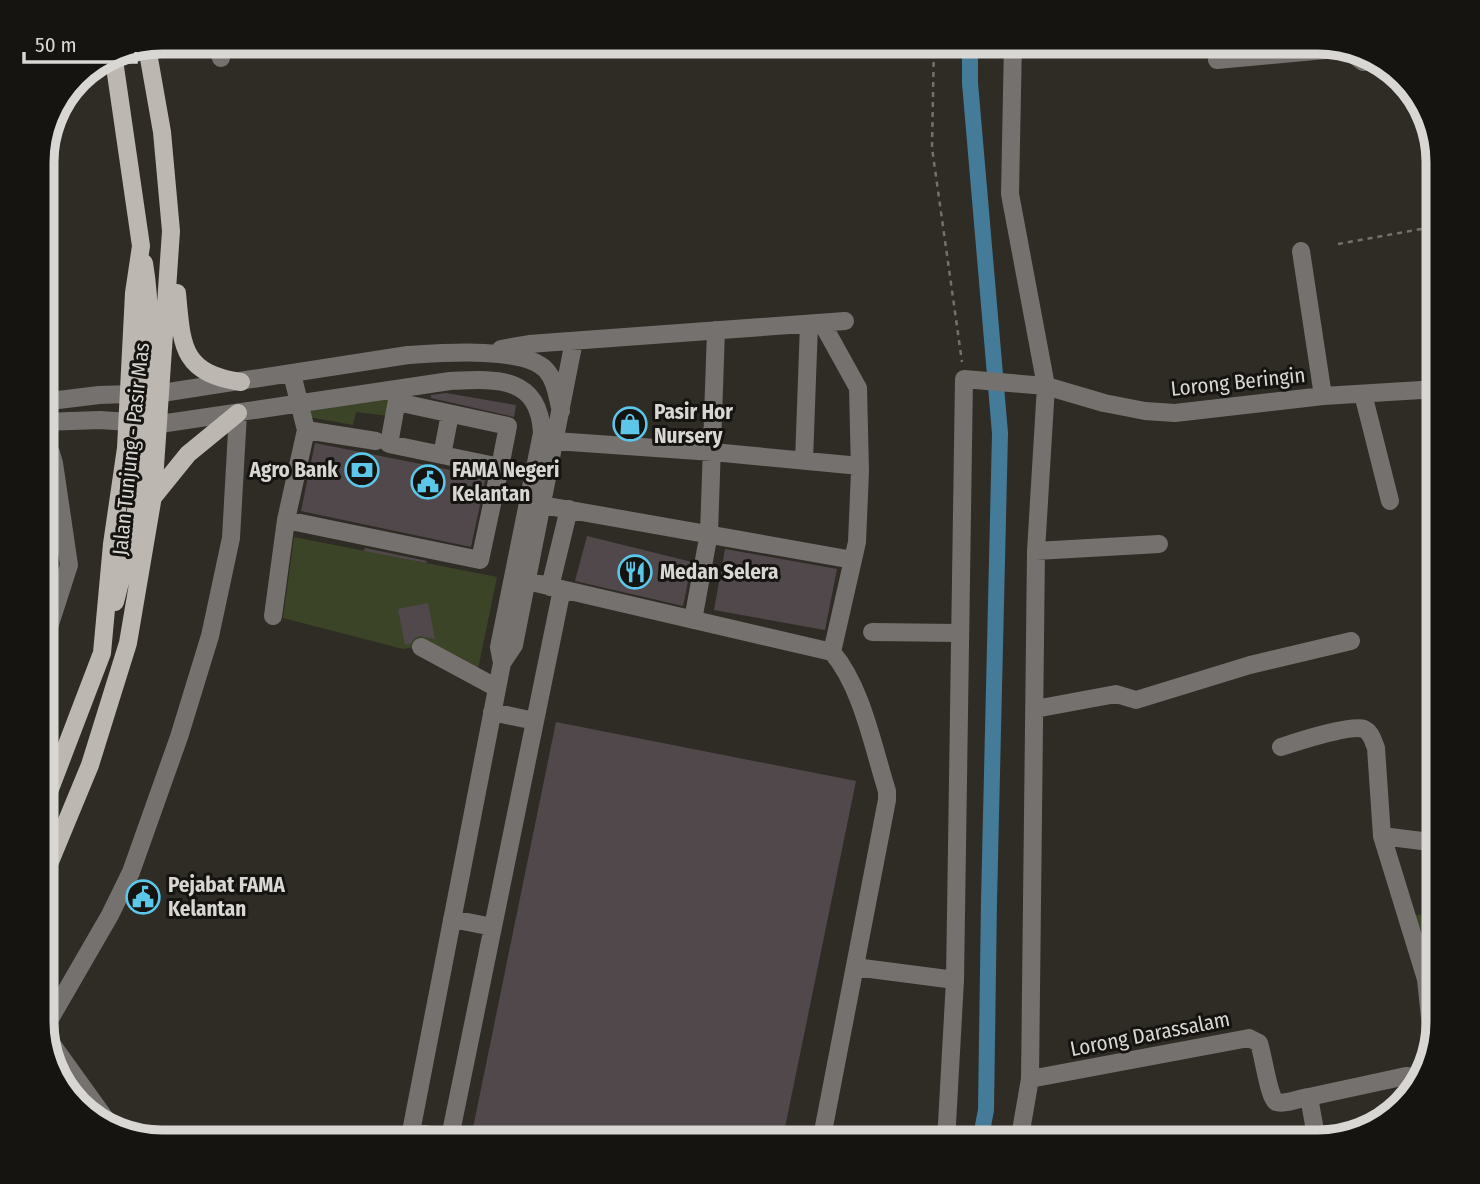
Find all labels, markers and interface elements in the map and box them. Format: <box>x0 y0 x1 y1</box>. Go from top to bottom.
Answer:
scale bar <box>24 21 136 65</box>
text: 50 m <box>35 32 77 58</box>
street label: Jalan Tunjung - Pasir Mas <box>107 341 155 557</box>
street label: Lorong Beringin <box>1169 362 1307 402</box>
place label: Pasir Hor Nursery <box>654 399 733 449</box>
shop icon: Pasir Hor Nursery <box>611 405 649 443</box>
bank icon: Agro Bank <box>343 451 381 489</box>
place label: Agro Bank <box>249 457 338 483</box>
place label: FAMA Negeri Kelantan <box>452 457 559 507</box>
public building icon: FAMA Negeri Kelantan <box>409 463 447 501</box>
restaurant icon: Medan Selera <box>616 553 654 591</box>
place label: Medan Selera <box>660 559 778 585</box>
place label: Pejabat FAMA Kelantan <box>168 872 285 922</box>
public building icon: Pejabat FAMA Kelantan <box>124 878 162 916</box>
street label: Lorong Darassalam <box>1068 1006 1232 1062</box>

